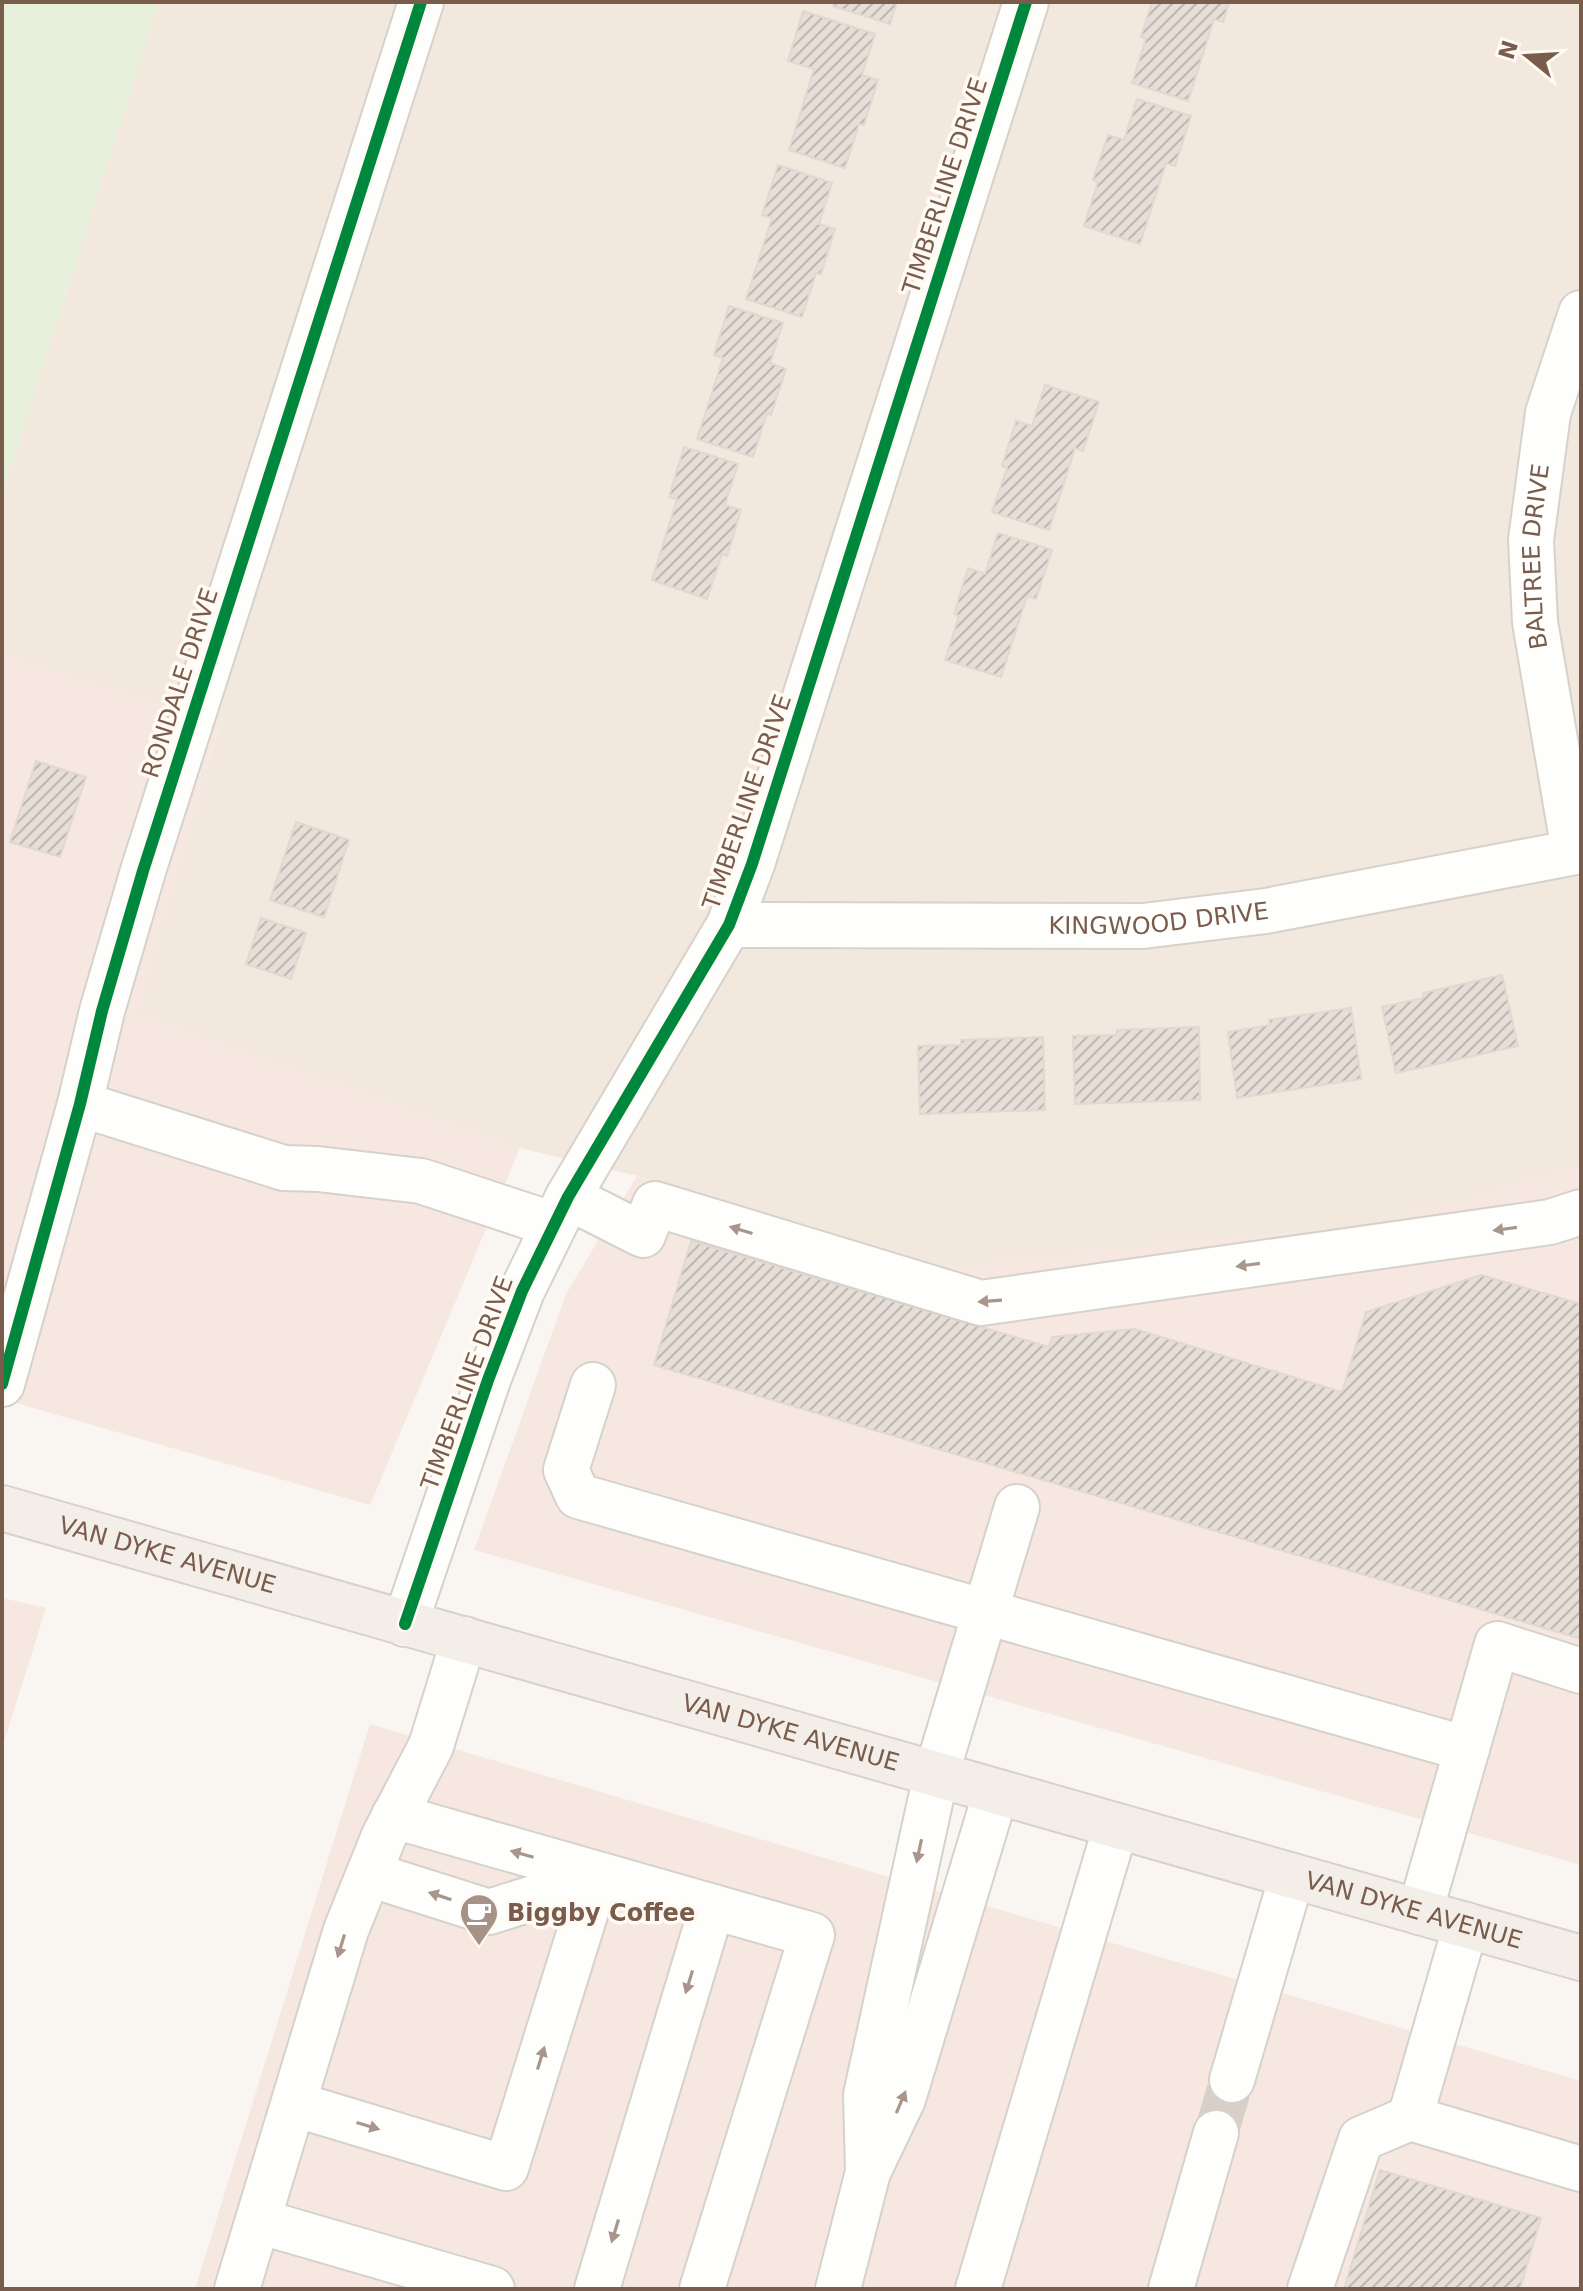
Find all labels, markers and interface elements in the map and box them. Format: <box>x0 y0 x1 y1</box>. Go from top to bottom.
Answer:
north arrow <box>1487 16 1567 96</box>
text: N <box>1494 37 1523 63</box>
street label: TIMBERLINE DRIVE <box>896 74 993 299</box>
street label: BALTREE DRIVE <box>1517 462 1555 651</box>
street label: RONDALE DRIVE <box>136 585 224 781</box>
street label: TIMBERLINE DRIVE <box>697 691 797 914</box>
street label: KINGWOOD DRIVE <box>1049 897 1270 940</box>
one-way arrow <box>729 1223 753 1236</box>
one-way arrow <box>1492 1223 1517 1236</box>
one-way arrow <box>1235 1259 1260 1272</box>
street label: TIMBERLINE DRIVE <box>415 1272 519 1495</box>
one-way arrow <box>978 1295 1003 1308</box>
street label: VAN DYKE AVENUE <box>56 1511 279 1599</box>
street label: VAN DYKE AVENUE <box>679 1689 902 1777</box>
one-way arrow <box>912 1839 925 1864</box>
one-way arrow <box>510 1847 534 1860</box>
street label: VAN DYKE AVENUE <box>1302 1866 1526 1955</box>
one-way arrow <box>428 1889 452 1902</box>
cafe icon: Biggby Coffee <box>458 1892 500 1947</box>
place label: Biggby Coffee <box>507 1899 695 1927</box>
one-way arrow <box>334 1935 347 1959</box>
one-way arrow <box>682 1971 695 1995</box>
one-way arrow <box>535 2045 547 2069</box>
one-way arrow <box>895 2090 908 2114</box>
one-way arrow <box>357 2120 381 2133</box>
one-way arrow <box>608 2220 620 2244</box>

